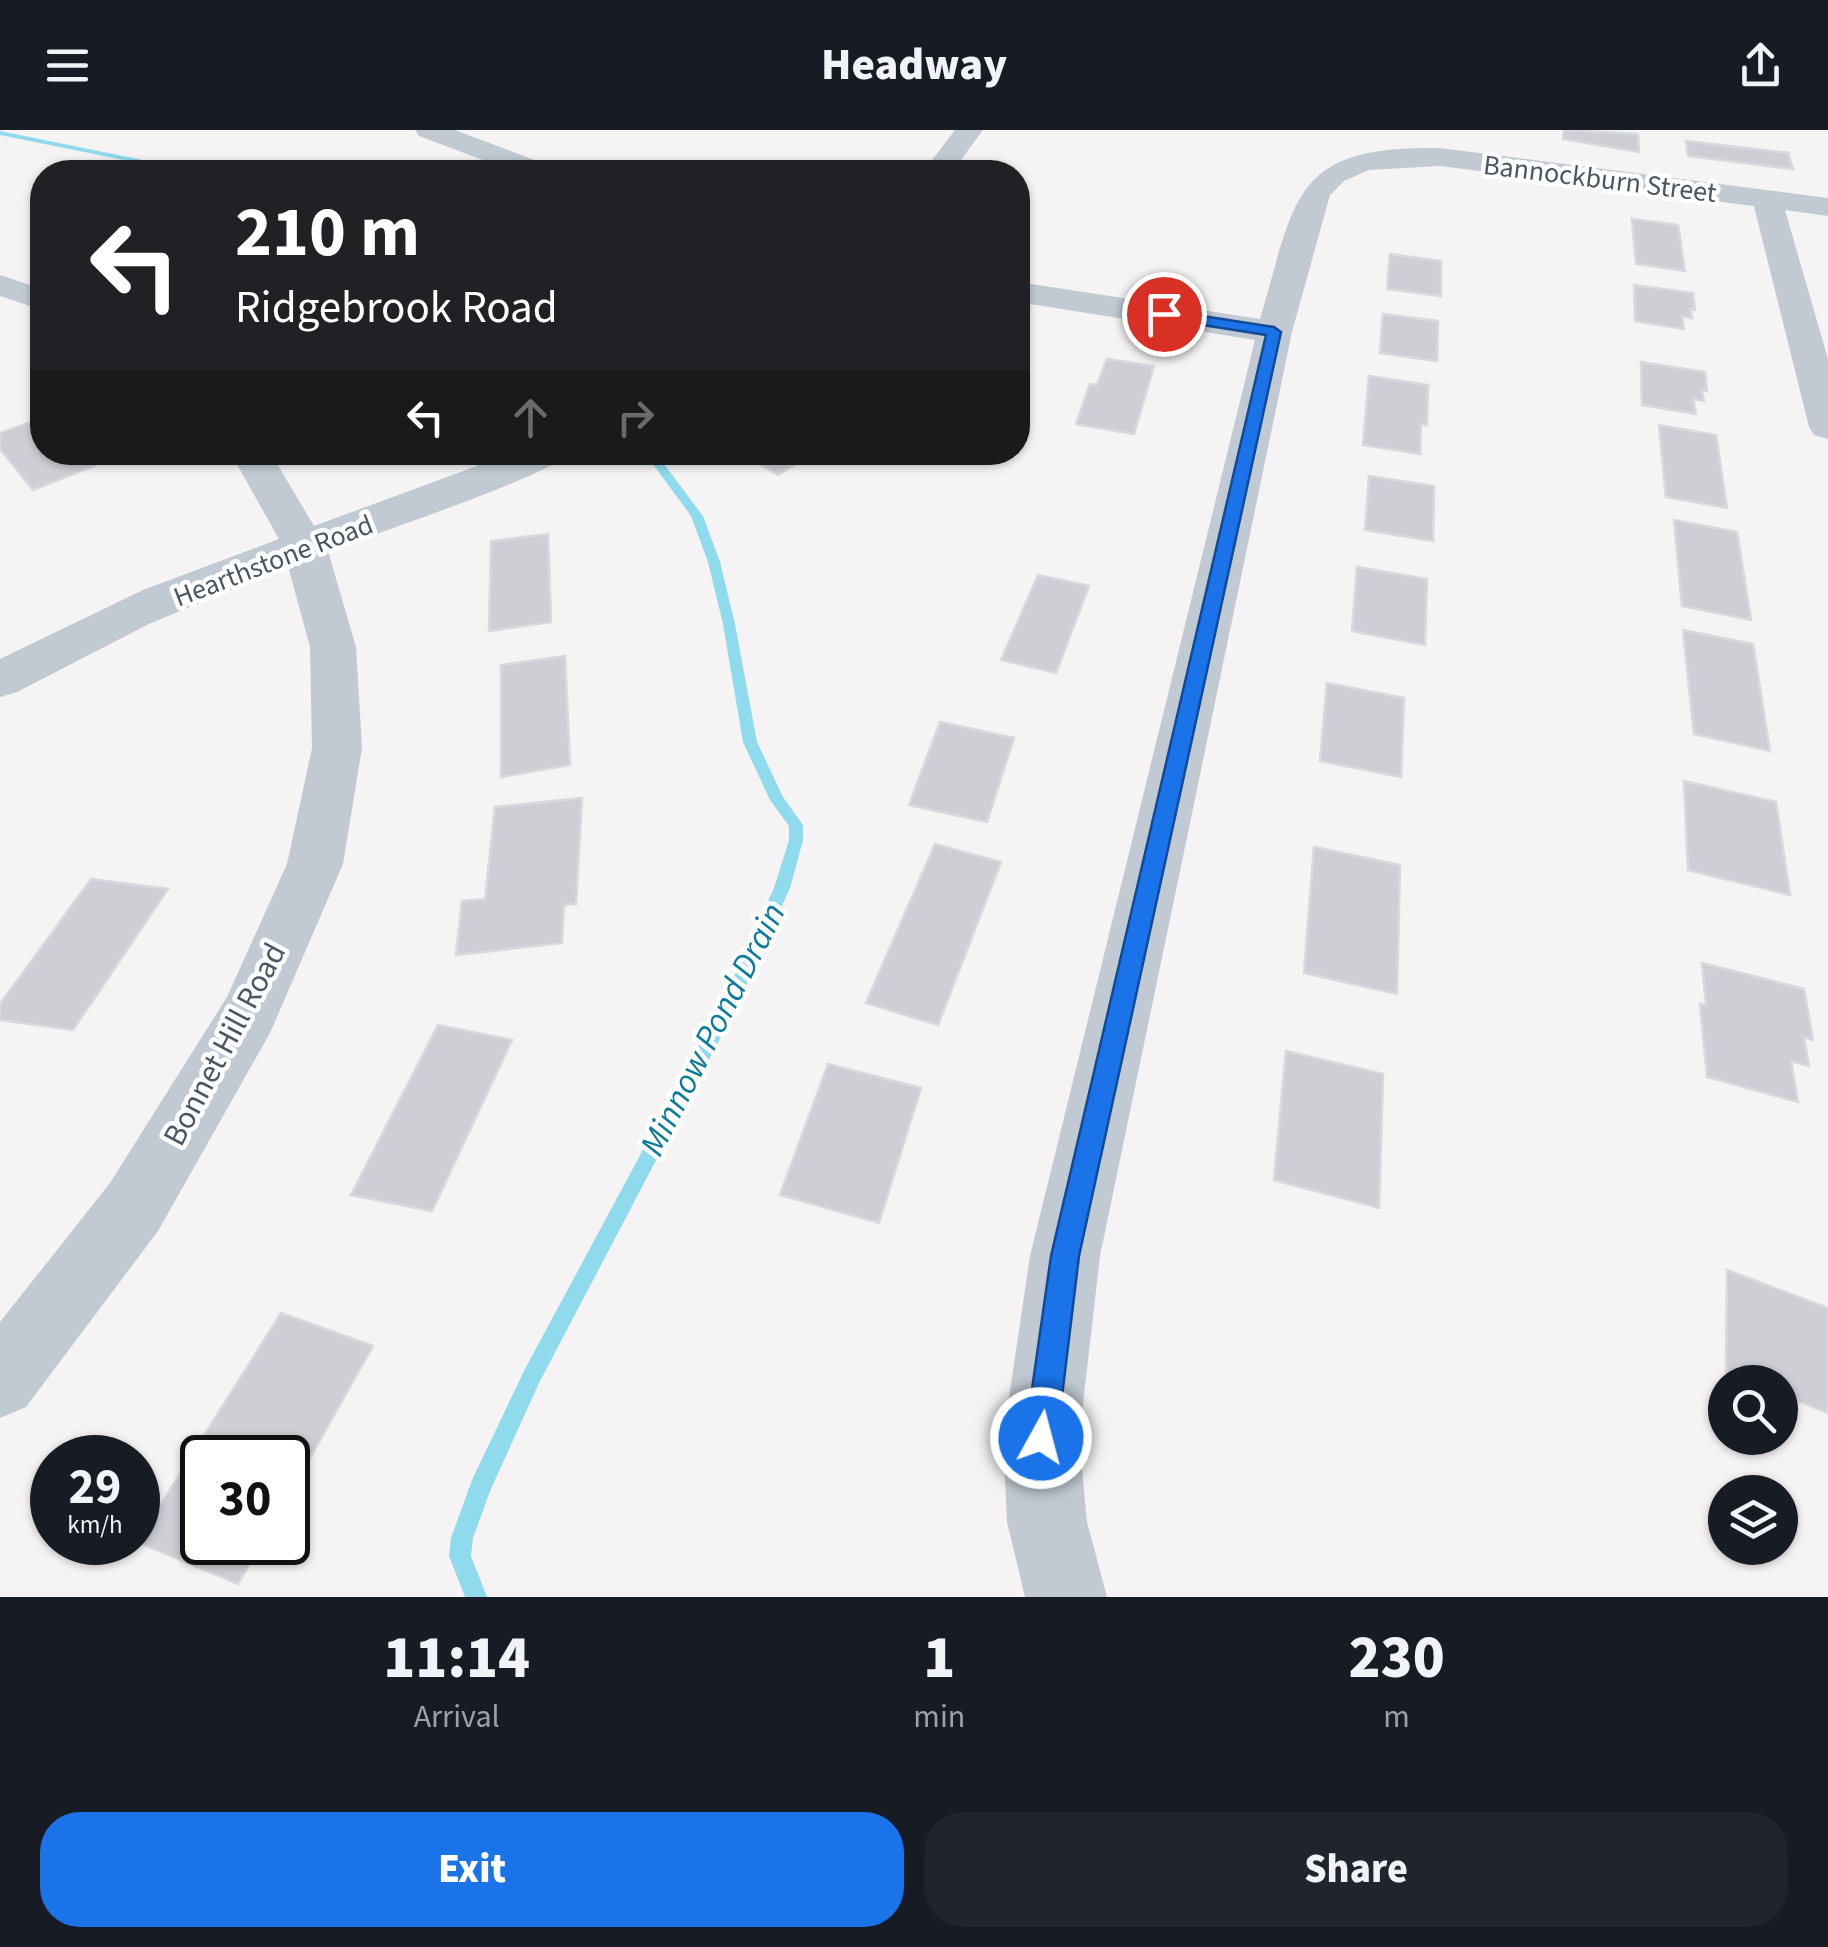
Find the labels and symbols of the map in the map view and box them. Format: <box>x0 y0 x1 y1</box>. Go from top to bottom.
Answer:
street label: Bannockburn Street <box>1481 145 1719 213</box>
pin <box>1122 272 1207 357</box>
street label: Hearthstone Road <box>168 505 379 617</box>
water label: Minnow Pond Drain <box>628 894 798 1165</box>
street label: Bonnet Hill Road <box>152 935 298 1154</box>
position arrow <box>989 1386 1093 1490</box>
speed limit sign: 30 <box>180 1435 310 1565</box>

